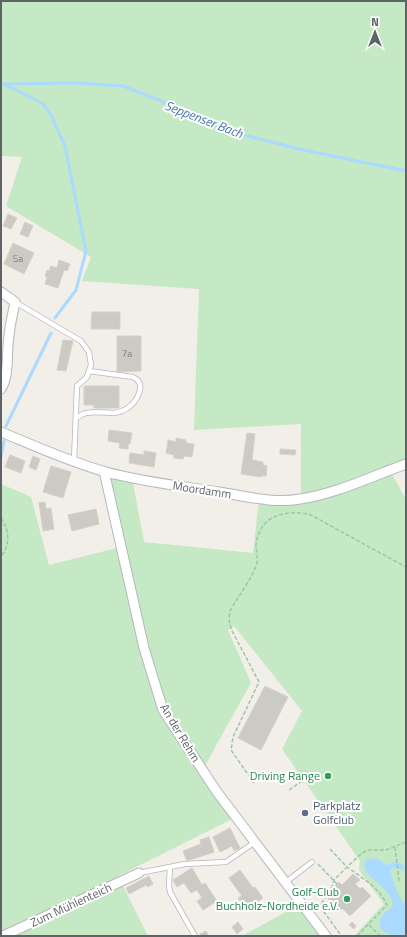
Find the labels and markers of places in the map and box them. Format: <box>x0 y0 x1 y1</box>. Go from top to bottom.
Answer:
place label: Driving Range <box>250 766 320 785</box>
marker: Driving Range <box>323 771 333 781</box>
place label: Parkplatz Golfclub <box>313 796 361 829</box>
marker: Parkplatz Golfclub <box>300 808 310 818</box>
place label: Golf-Club Buchholz-Nordheide e.V. <box>216 882 339 915</box>
marker: Golf-Club Buchholz-Nordheide e.V. <box>342 894 352 904</box>

